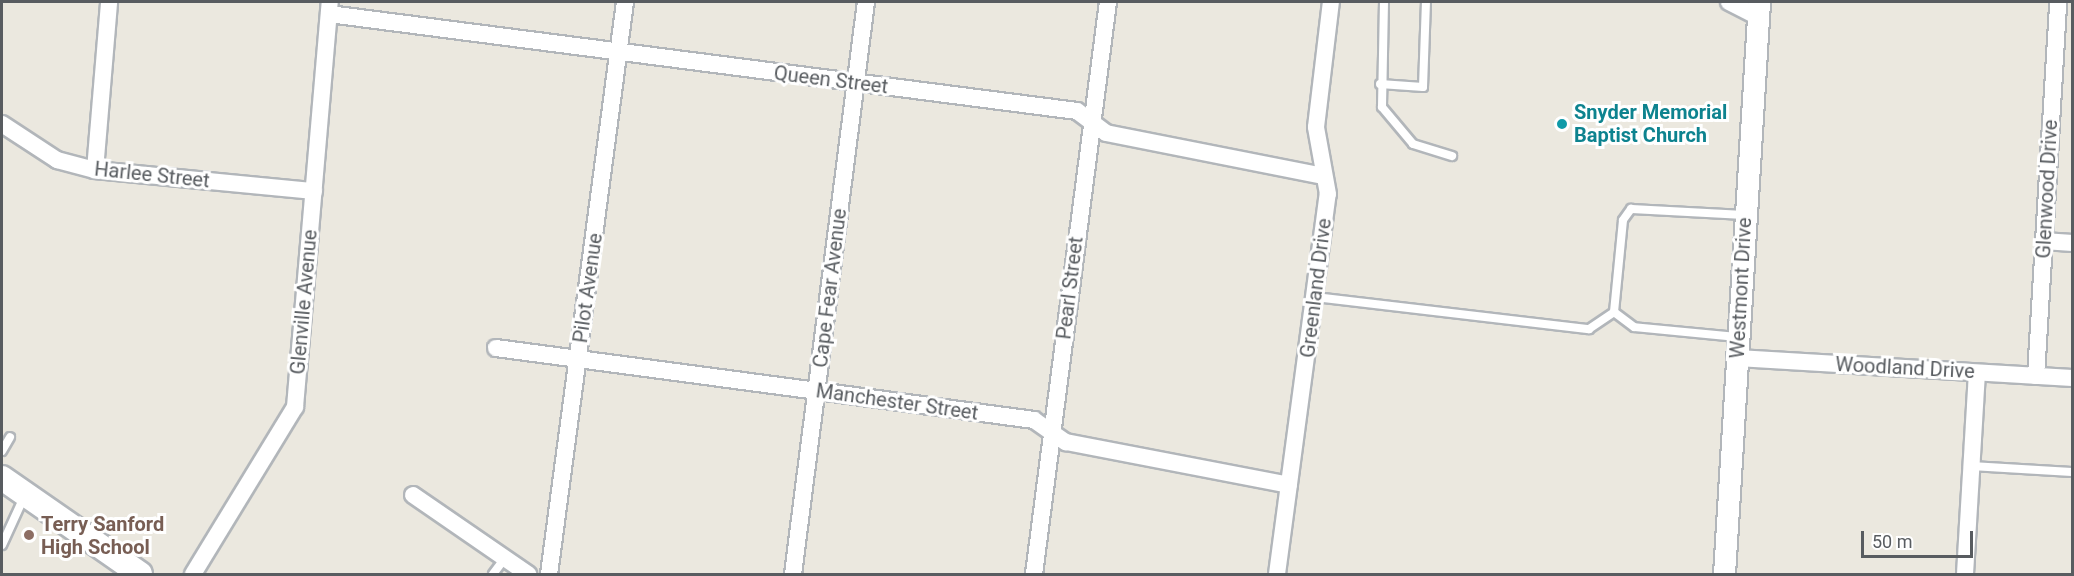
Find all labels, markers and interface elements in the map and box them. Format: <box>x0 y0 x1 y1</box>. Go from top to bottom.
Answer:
street label: Queen Street <box>773 61 889 99</box>
place label: Snyder Memorial Baptist Church <box>1574 100 1727 147</box>
marker: Snyder Memorial Baptist Church <box>1555 117 1569 131</box>
street label: Glenwood Drive <box>2031 119 2063 259</box>
street label: Harlee Street <box>93 157 211 193</box>
street label: Cape Fear Avenue <box>808 207 852 369</box>
street label: Greenland Drive <box>1296 217 1336 359</box>
street label: Westmont Drive <box>1725 217 1757 359</box>
street label: Glenville Avenue <box>286 229 322 375</box>
street label: Pilot Avenue <box>568 232 608 344</box>
street label: Pearl Street <box>1052 235 1088 341</box>
street label: Woodland Drive <box>1835 352 1975 384</box>
street label: Manchester Street <box>814 379 980 425</box>
place label: Terry Sanford High School <box>41 512 164 559</box>
scale bar <box>1864 519 1976 557</box>
marker: Terry Sanford High School <box>22 528 36 542</box>
text: 50 m <box>1872 531 1912 552</box>

